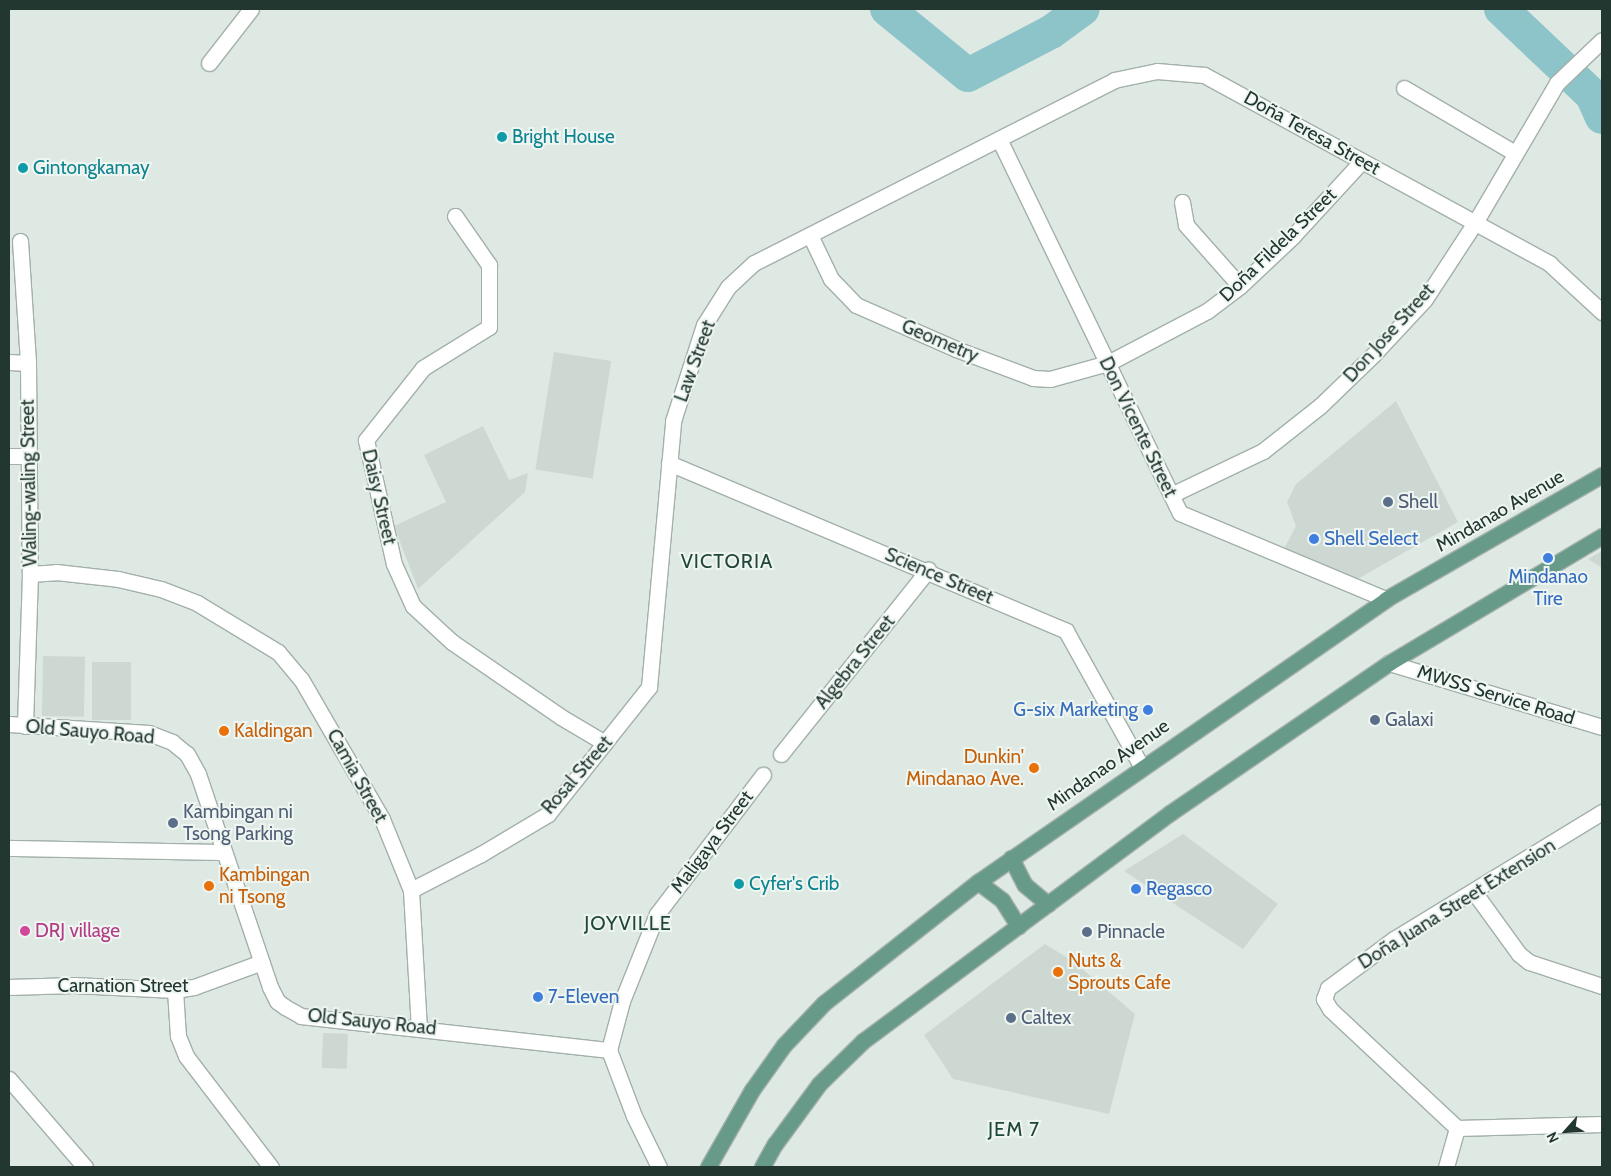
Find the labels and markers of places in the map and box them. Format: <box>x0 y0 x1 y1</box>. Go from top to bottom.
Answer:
place label: Bright House <box>512 126 615 148</box>
marker: Bright House <box>496 131 508 143</box>
place label: Gintongkamay <box>33 157 150 179</box>
marker: Gintongkamay <box>17 162 29 174</box>
place label: Shell <box>1398 491 1438 513</box>
marker: Shell <box>1382 496 1394 508</box>
place label: Shell Select <box>1324 528 1418 550</box>
marker: Shell Select <box>1308 533 1320 545</box>
marker: Mindanao Tire <box>1542 552 1554 564</box>
place label: Mindanao Tire <box>1508 566 1588 610</box>
place label: G-six Marketing <box>1013 699 1138 721</box>
marker: G-six Marketing <box>1142 704 1154 716</box>
place label: Galaxi <box>1385 709 1434 731</box>
marker: Galaxi <box>1369 714 1381 726</box>
place label: Kaldingan <box>234 720 313 742</box>
marker: Kaldingan <box>218 725 230 737</box>
place label: Dunkin' Mindanao Ave. <box>906 746 1024 790</box>
marker: Dunkin' Mindanao Ave. <box>1028 762 1040 774</box>
place label: Kambingan ni Tsong Parking <box>183 801 293 845</box>
marker: Kambingan ni Tsong Parking <box>167 817 179 829</box>
place label: Kambingan ni Tsong <box>219 864 310 908</box>
place label: Cyfer's Crib <box>749 873 839 895</box>
marker: Cyfer's Crib <box>733 878 745 890</box>
place label: Regasco <box>1146 878 1212 900</box>
marker: Kambingan ni Tsong <box>203 880 215 892</box>
marker: Regasco <box>1130 883 1142 895</box>
place label: DRJ village <box>35 920 120 942</box>
place label: Pinnacle <box>1097 921 1165 943</box>
marker: DRJ village <box>19 925 31 937</box>
marker: Pinnacle <box>1081 926 1093 938</box>
place label: Nuts & Sprouts Cafe <box>1068 950 1171 994</box>
marker: Nuts & Sprouts Cafe <box>1052 966 1064 978</box>
place label: 7-Eleven <box>548 986 619 1008</box>
marker: 7-Eleven <box>532 991 544 1003</box>
place label: Caltex <box>1021 1007 1071 1029</box>
marker: Caltex <box>1005 1012 1017 1024</box>

